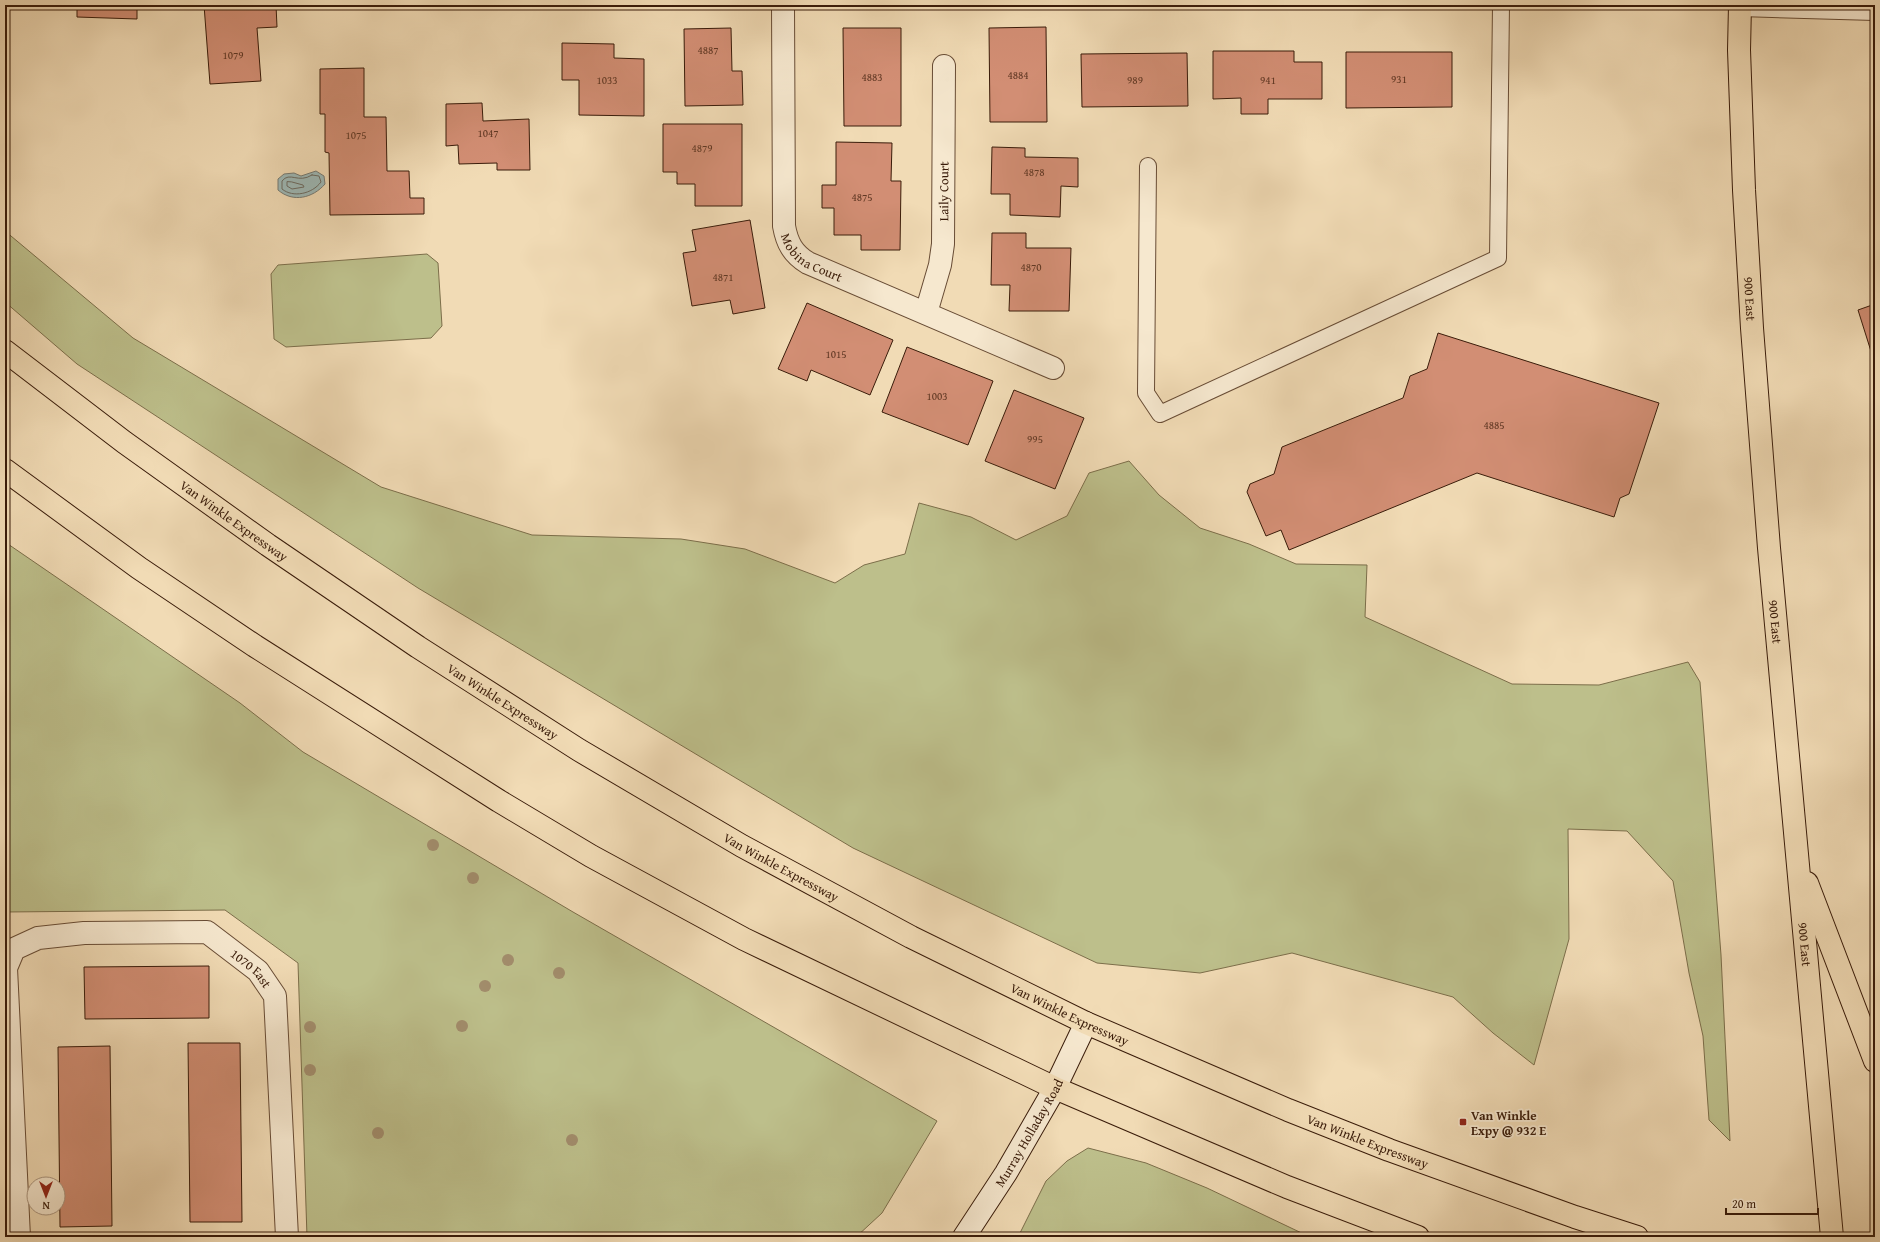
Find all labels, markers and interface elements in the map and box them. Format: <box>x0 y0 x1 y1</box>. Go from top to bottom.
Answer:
house number: 4887 <box>697 42 719 58</box>
house number: 1079 <box>222 47 244 63</box>
house number: 4884 <box>1007 67 1029 83</box>
house number: 4883 <box>861 69 883 85</box>
house number: 931 <box>1391 71 1407 87</box>
house number: 1033 <box>596 72 618 88</box>
house number: 989 <box>1127 72 1143 88</box>
house number: 941 <box>1260 72 1276 88</box>
house number: 1047 <box>477 125 499 141</box>
house number: 1075 <box>345 127 367 143</box>
house number: 4879 <box>691 140 713 156</box>
street label: Laily Court <box>934 161 953 221</box>
house number: 4878 <box>1023 164 1045 180</box>
house number: 4875 <box>851 189 873 205</box>
street label: Mobina Court <box>776 231 846 287</box>
house number: 4870 <box>1020 259 1042 275</box>
house number: 4871 <box>712 269 734 285</box>
street label: 900 East <box>1739 276 1761 322</box>
house number: 1015 <box>825 346 847 362</box>
house number: 1003 <box>926 388 948 404</box>
house number: 4885 <box>1483 417 1505 433</box>
house number: 995 <box>1027 431 1043 447</box>
street label: Van Winkle Expressway <box>176 476 292 566</box>
street label: 900 East <box>1764 599 1787 645</box>
street label: Van Winkle Expressway <box>443 659 562 745</box>
street label: Van Winkle Expressway <box>720 828 843 907</box>
street label: 900 East <box>1793 922 1816 968</box>
street label: 1070 East <box>226 944 276 992</box>
street label: Van Winkle Expressway <box>1007 978 1132 1051</box>
street label: Murray Holladay Road <box>990 1076 1068 1191</box>
place label: Van Winkle Expy @ 932 E <box>1471 1106 1546 1140</box>
street label: Van Winkle Expressway <box>1304 1109 1431 1174</box>
marker: Van Winkle Expy @ 932 E <box>1458 1117 1468 1127</box>
north arrow <box>26 1176 66 1216</box>
scale bar <box>1726 1190 1818 1216</box>
text: 20 m <box>1732 1195 1756 1212</box>
text: N <box>42 1198 50 1214</box>

